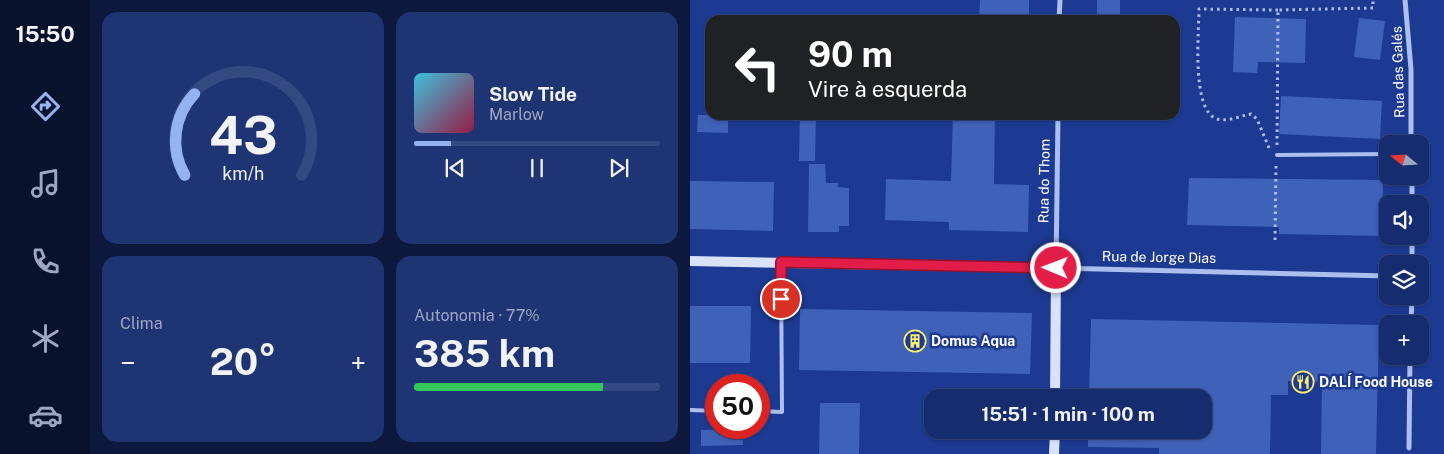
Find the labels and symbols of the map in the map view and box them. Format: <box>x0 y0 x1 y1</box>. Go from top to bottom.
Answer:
street label: Rua das Galés <box>1388 26 1408 118</box>
north arrow <box>1379 135 1429 185</box>
street label: Rua do Thom <box>1035 139 1053 223</box>
position arrow <box>1029 241 1081 293</box>
street label: Rua de Jorge Dias <box>1102 248 1216 266</box>
pin <box>760 278 802 320</box>
building icon: Domus Aqua <box>903 329 927 353</box>
place label: Domus Aqua <box>931 333 1015 349</box>
restaurant icon: DALÍ Food House <box>1291 370 1315 394</box>
place label: DALÍ Food House <box>1319 373 1433 390</box>
speed limit sign: 50 <box>705 374 770 439</box>

